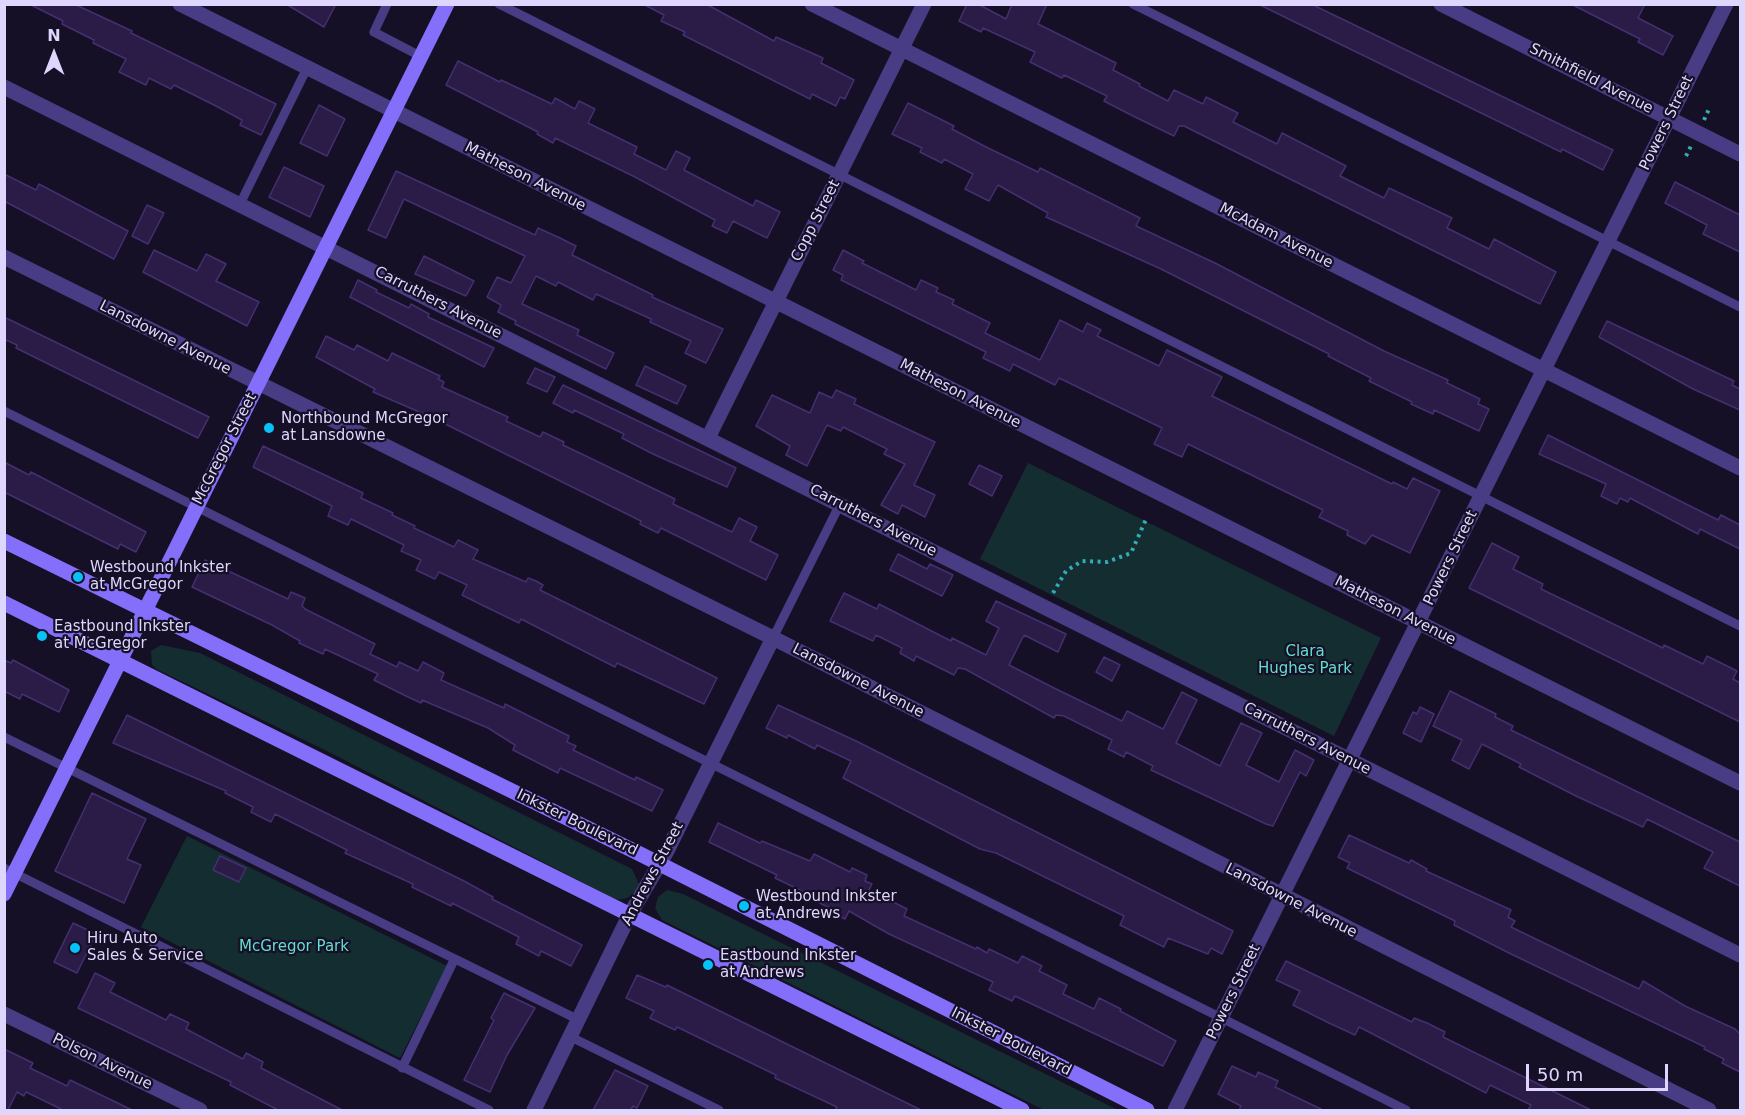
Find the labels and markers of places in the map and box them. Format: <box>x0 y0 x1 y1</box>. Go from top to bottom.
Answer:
place label: Northbound McGregor at Lansdowne <box>281 410 448 445</box>
marker: Northbound McGregor at Lansdowne <box>262 421 276 435</box>
place label: Westbound Inkster at McGregor <box>90 559 231 594</box>
marker: Westbound Inkster at McGregor <box>71 570 85 584</box>
place label: Eastbound Inkster at McGregor <box>54 618 190 653</box>
marker: Eastbound Inkster at McGregor <box>35 629 49 643</box>
place label: Westbound Inkster at Andrews <box>756 888 897 923</box>
marker: Westbound Inkster at Andrews <box>737 899 751 913</box>
place label: Hiru Auto Sales & Service <box>87 930 204 965</box>
marker: Hiru Auto Sales & Service <box>68 941 82 955</box>
place label: Eastbound Inkster at Andrews <box>720 947 856 982</box>
marker: Eastbound Inkster at Andrews <box>701 958 715 972</box>

